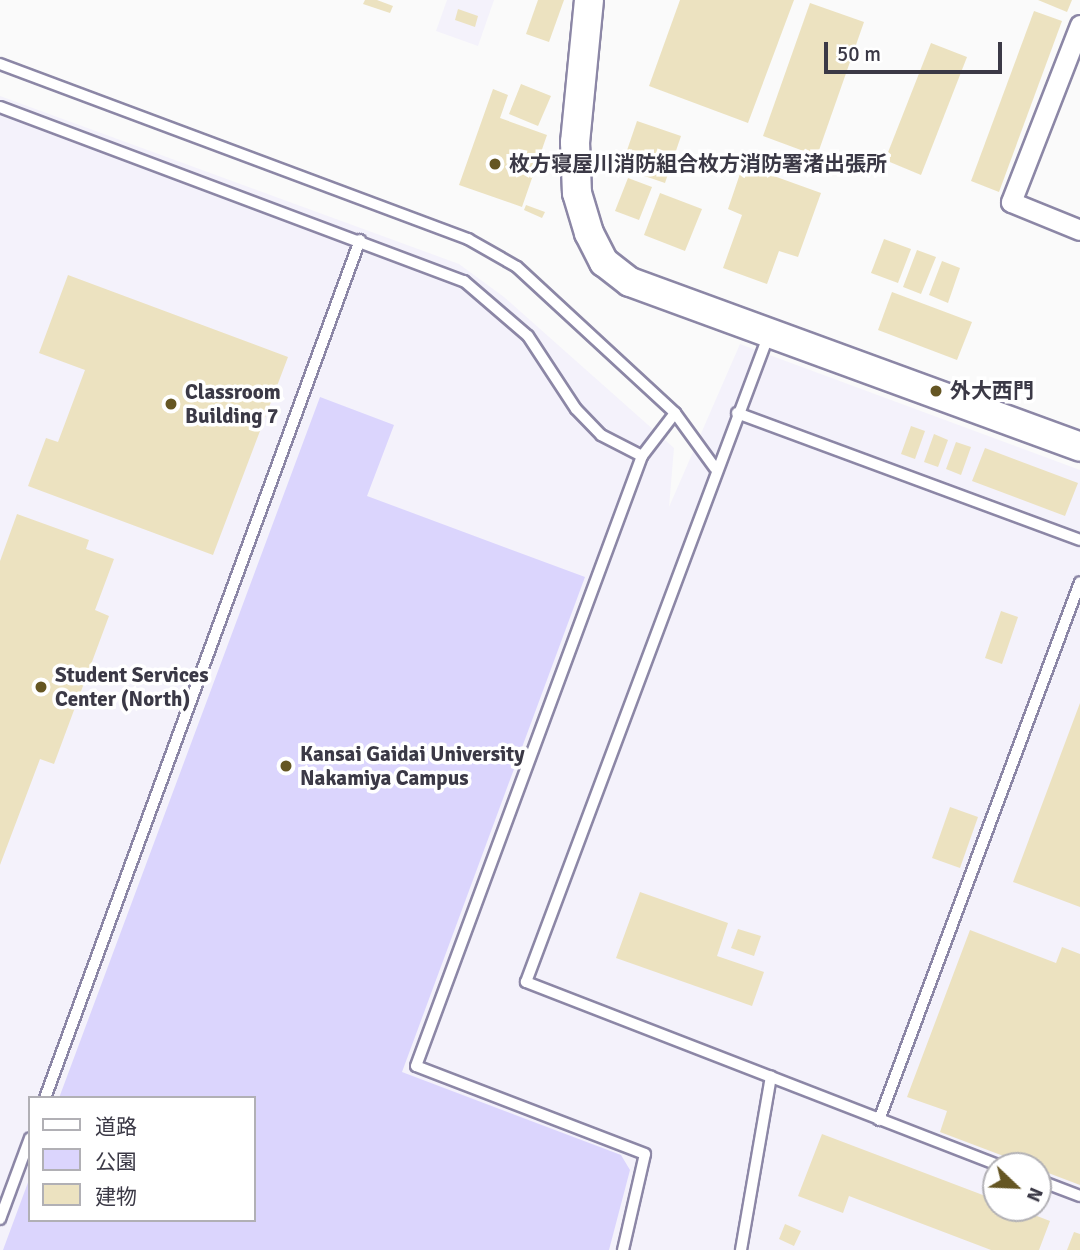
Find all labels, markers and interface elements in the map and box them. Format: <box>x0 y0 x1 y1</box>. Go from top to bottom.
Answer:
scale bar <box>828 28 1006 72</box>
text: 50 m <box>837 41 881 67</box>
place label: 枚方寝屋川消防組合枚方消防署渚出張所 <box>509 151 887 177</box>
marker: 枚方寝屋川消防組合枚方消防署渚出張所 <box>487 156 503 172</box>
place label: 外大西門 <box>950 378 1034 404</box>
place label: Classroom Building 7 <box>185 379 281 429</box>
marker: 外大西門 <box>928 383 944 399</box>
marker: Classroom Building 7 <box>163 396 179 412</box>
place label: Student Services Center (North) <box>55 662 208 712</box>
marker: Student Services Center (North) <box>33 679 49 695</box>
place label: Kansai Gaidai University Nakamiya Campus <box>300 741 525 791</box>
marker: Kansai Gaidai University Nakamiya Campus <box>278 758 294 774</box>
legend <box>28 1096 256 1222</box>
text: 道路 <box>95 1114 137 1140</box>
text: 公園 <box>95 1149 137 1175</box>
north arrow <box>982 1152 1052 1222</box>
text: 建物 <box>95 1184 137 1210</box>
text: N <box>1021 1184 1048 1205</box>

